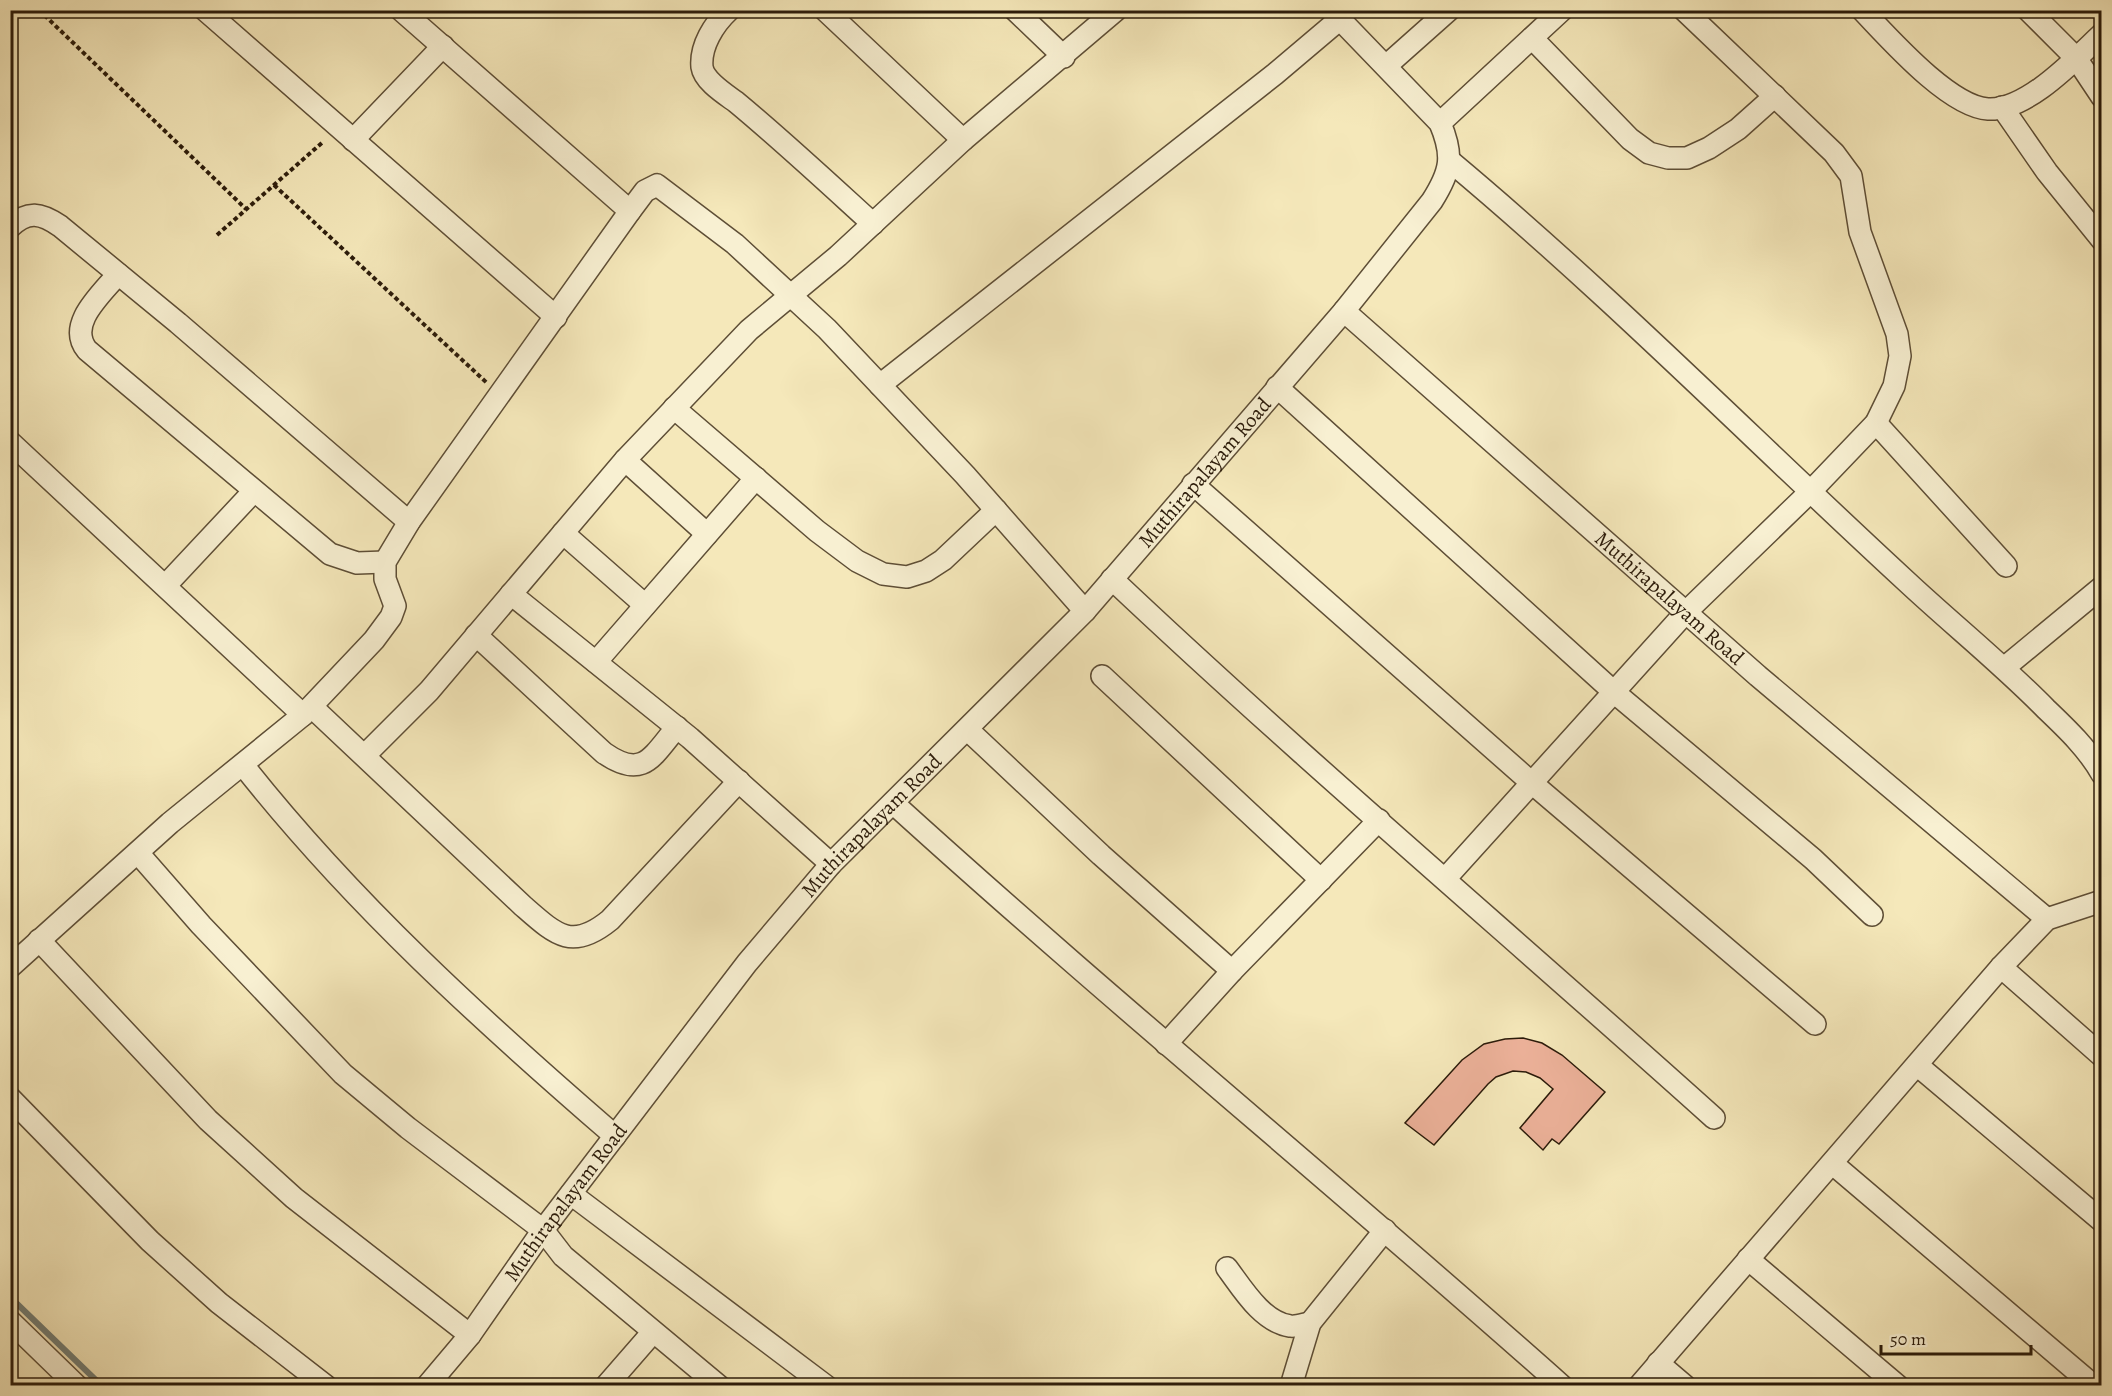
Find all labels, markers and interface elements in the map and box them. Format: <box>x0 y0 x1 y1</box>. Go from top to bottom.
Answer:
street label: Muthirapalayam Road <box>1132 391 1278 554</box>
street label: Muthirapalayam Road <box>1589 525 1751 672</box>
street label: Muthirapalayam Road <box>795 747 948 903</box>
street label: Muthirapalayam Road <box>497 1117 634 1287</box>
scale bar <box>1881 1318 2031 1356</box>
text: 50 m <box>1890 1327 1926 1351</box>

